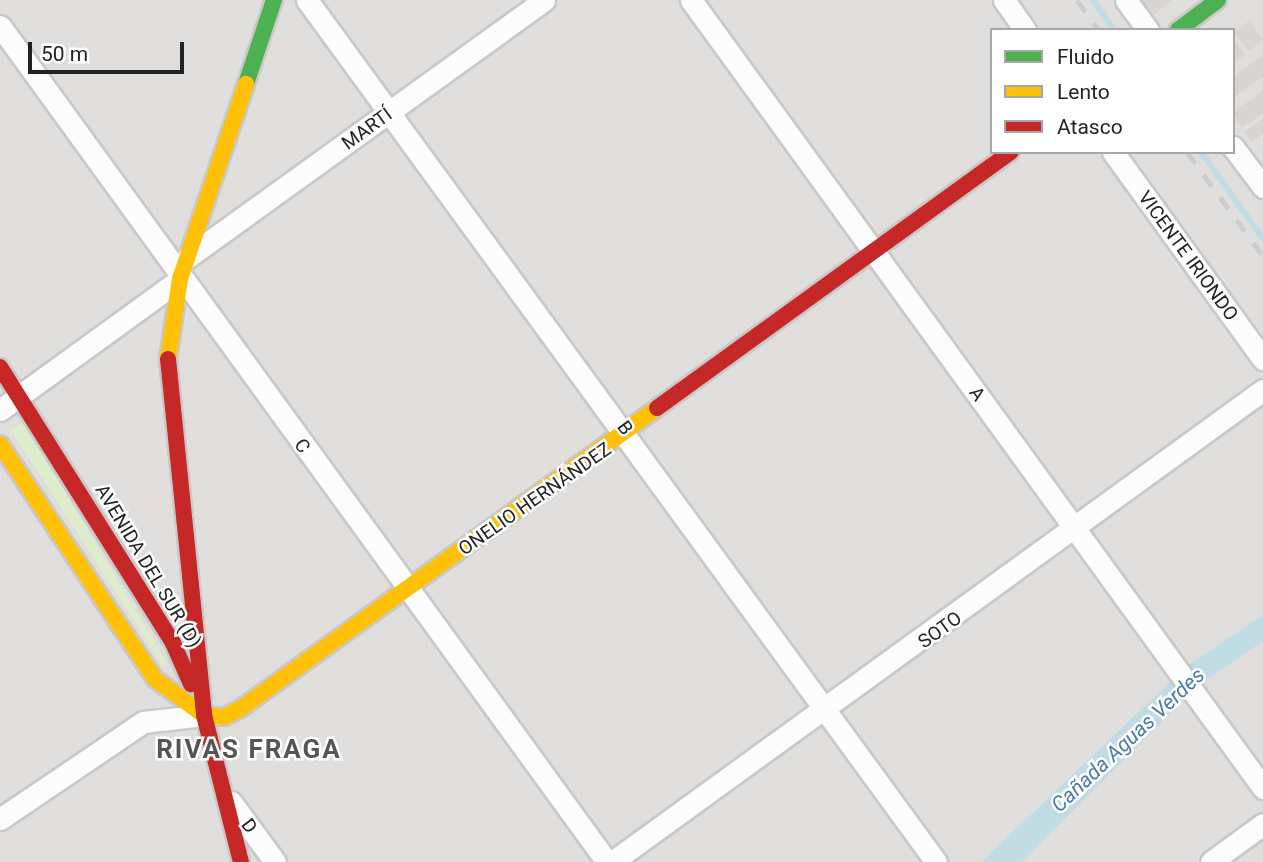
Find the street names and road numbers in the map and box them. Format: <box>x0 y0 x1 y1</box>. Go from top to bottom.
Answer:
street label: MARTÍ <box>337 103 397 155</box>
street label: VICENTE IRIONDO <box>1133 187 1243 325</box>
street label: A <box>964 382 990 406</box>
street label: B <box>612 417 638 439</box>
street label: C <box>289 434 315 458</box>
street label: ONELIO HERNÁNDEZ <box>454 438 616 560</box>
street label: AVENIDA DEL SUR (D) <box>90 480 206 652</box>
street label: SOTO <box>914 607 966 653</box>
street label: D <box>236 814 262 838</box>

